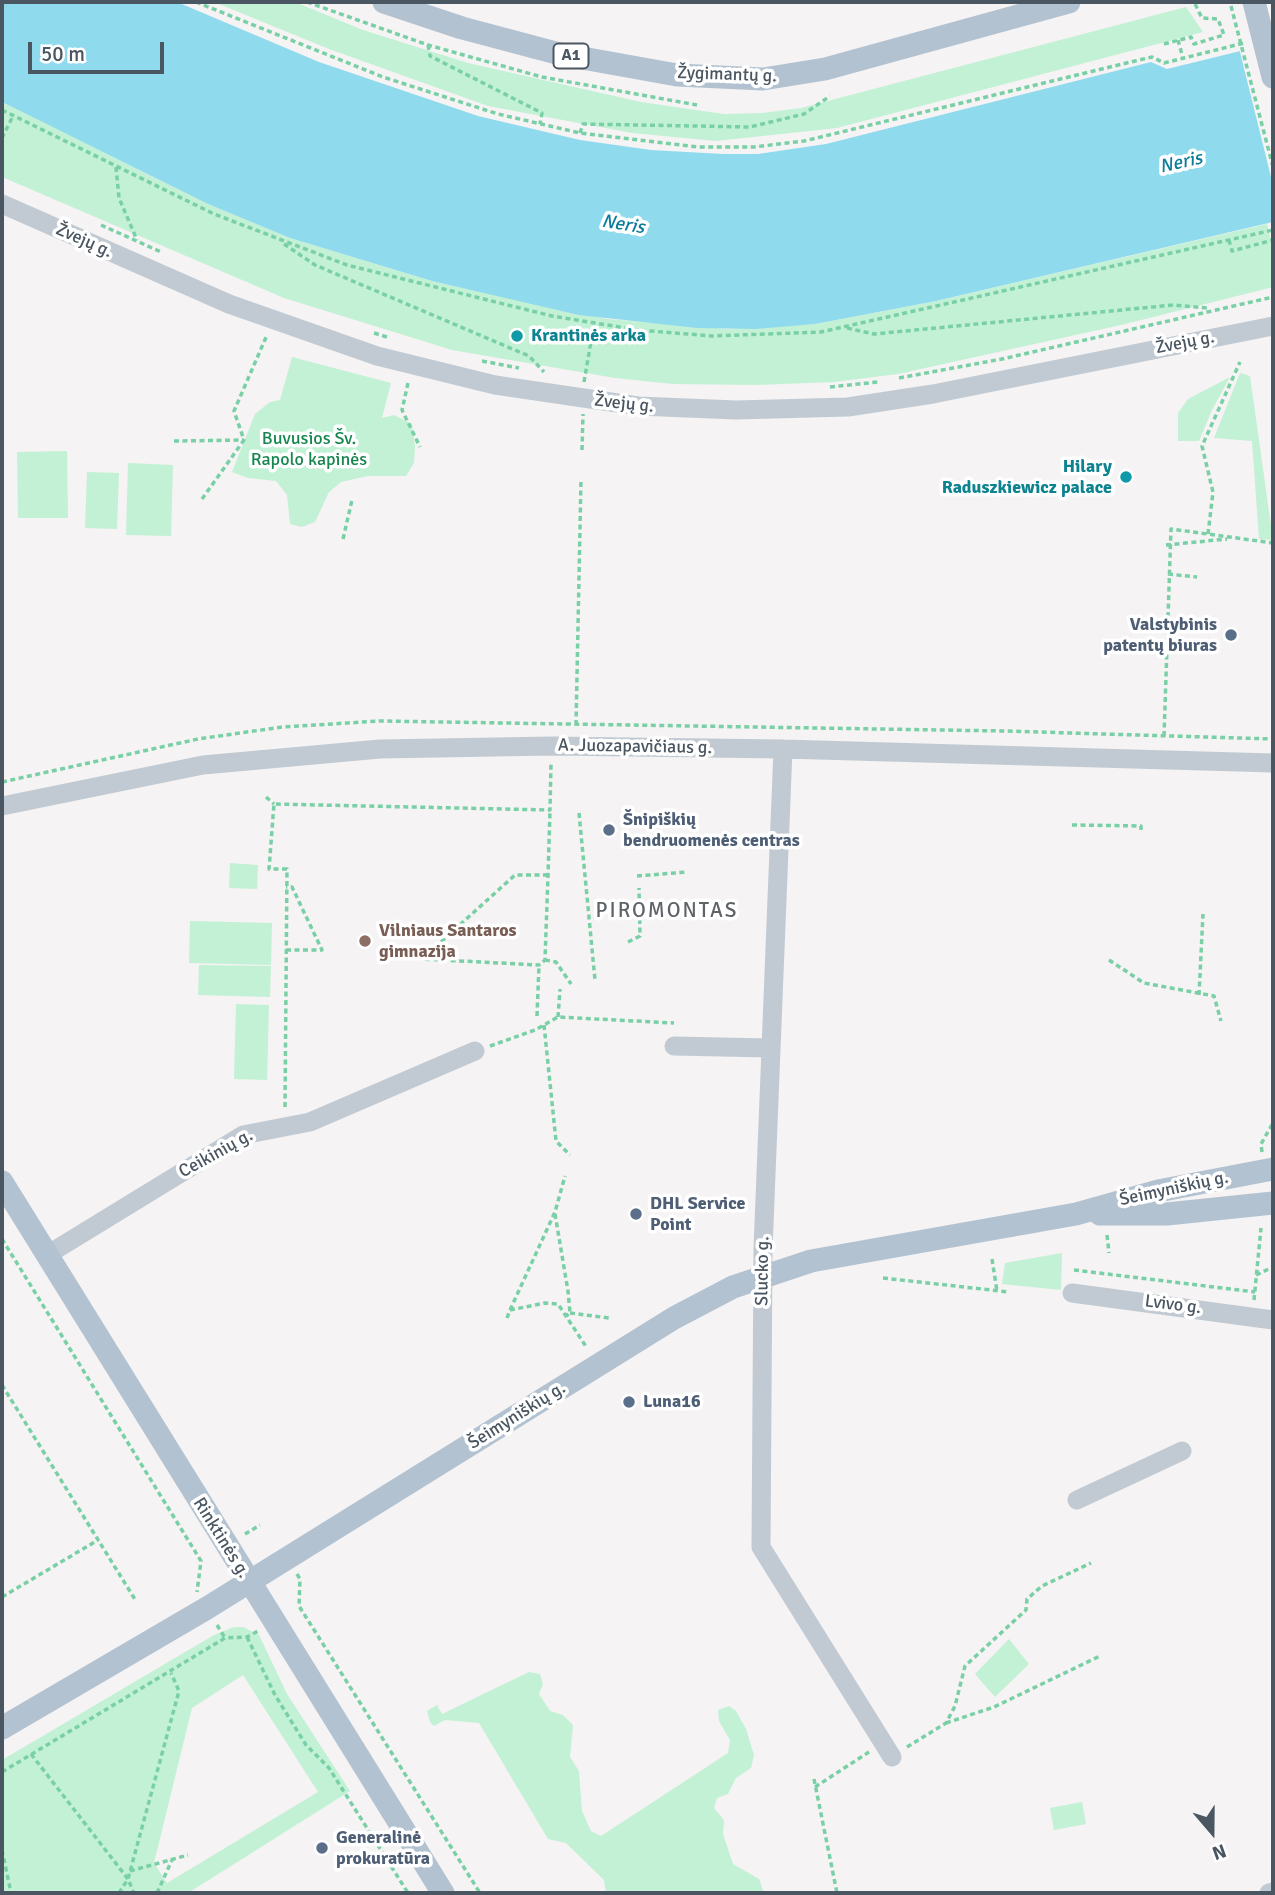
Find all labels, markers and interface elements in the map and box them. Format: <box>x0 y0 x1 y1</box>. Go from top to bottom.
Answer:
scale bar <box>32 28 168 72</box>
text: 50 m <box>41 41 85 67</box>
road number: A1 <box>554 44 588 68</box>
street label: Žygimantų g. <box>677 62 777 88</box>
water label: Neris <box>1157 147 1205 179</box>
water label: Neris <box>600 210 646 240</box>
street label: Žvejų g. <box>52 219 116 263</box>
place label: Krantinės arka <box>531 325 646 347</box>
street label: Žvejų g. <box>1154 327 1216 359</box>
marker: Krantinės arka <box>509 328 525 344</box>
street label: Žvejų g. <box>593 390 655 418</box>
park label: Buvusios Šv. Rapolo kapinės <box>251 428 367 471</box>
place label: Hilary Raduszkiewicz palace <box>942 456 1112 498</box>
marker: Hilary Raduszkiewicz palace <box>1118 469 1134 485</box>
place label: Valstybinis patentų biuras <box>1103 614 1217 656</box>
marker: Valstybinis patentų biuras <box>1223 627 1239 643</box>
street label: A. Juozapavičiaus g. <box>558 735 712 759</box>
place label: Šnipiškių bendruomenės centras <box>623 809 800 852</box>
marker: Šnipiškių bendruomenės centras <box>601 822 617 838</box>
district label: PIROMONTAS <box>597 898 737 924</box>
place label: Vilniaus Santaros gimnazija <box>379 920 517 962</box>
marker: Vilniaus Santaros gimnazija <box>357 933 373 949</box>
street label: Ceikinių g. <box>175 1125 257 1183</box>
street label: Šeimyniškių g. <box>1118 1167 1230 1211</box>
place label: DHL Service Point <box>650 1193 745 1236</box>
marker: DHL Service Point <box>628 1206 644 1222</box>
street label: Slucko g. <box>752 1236 774 1306</box>
street label: Lvivo g. <box>1144 1291 1202 1319</box>
street label: Šeimyniškių g. <box>464 1377 570 1455</box>
place label: Luna16 <box>643 1391 701 1413</box>
marker: Luna16 <box>621 1394 637 1410</box>
street label: Rinktinės g. <box>188 1494 254 1582</box>
north arrow <box>1177 1797 1247 1867</box>
place label: Generalinė prokuratūra <box>336 1827 430 1870</box>
text: N <box>1209 1838 1229 1865</box>
marker: Generalinė prokuratūra <box>314 1840 330 1856</box>

